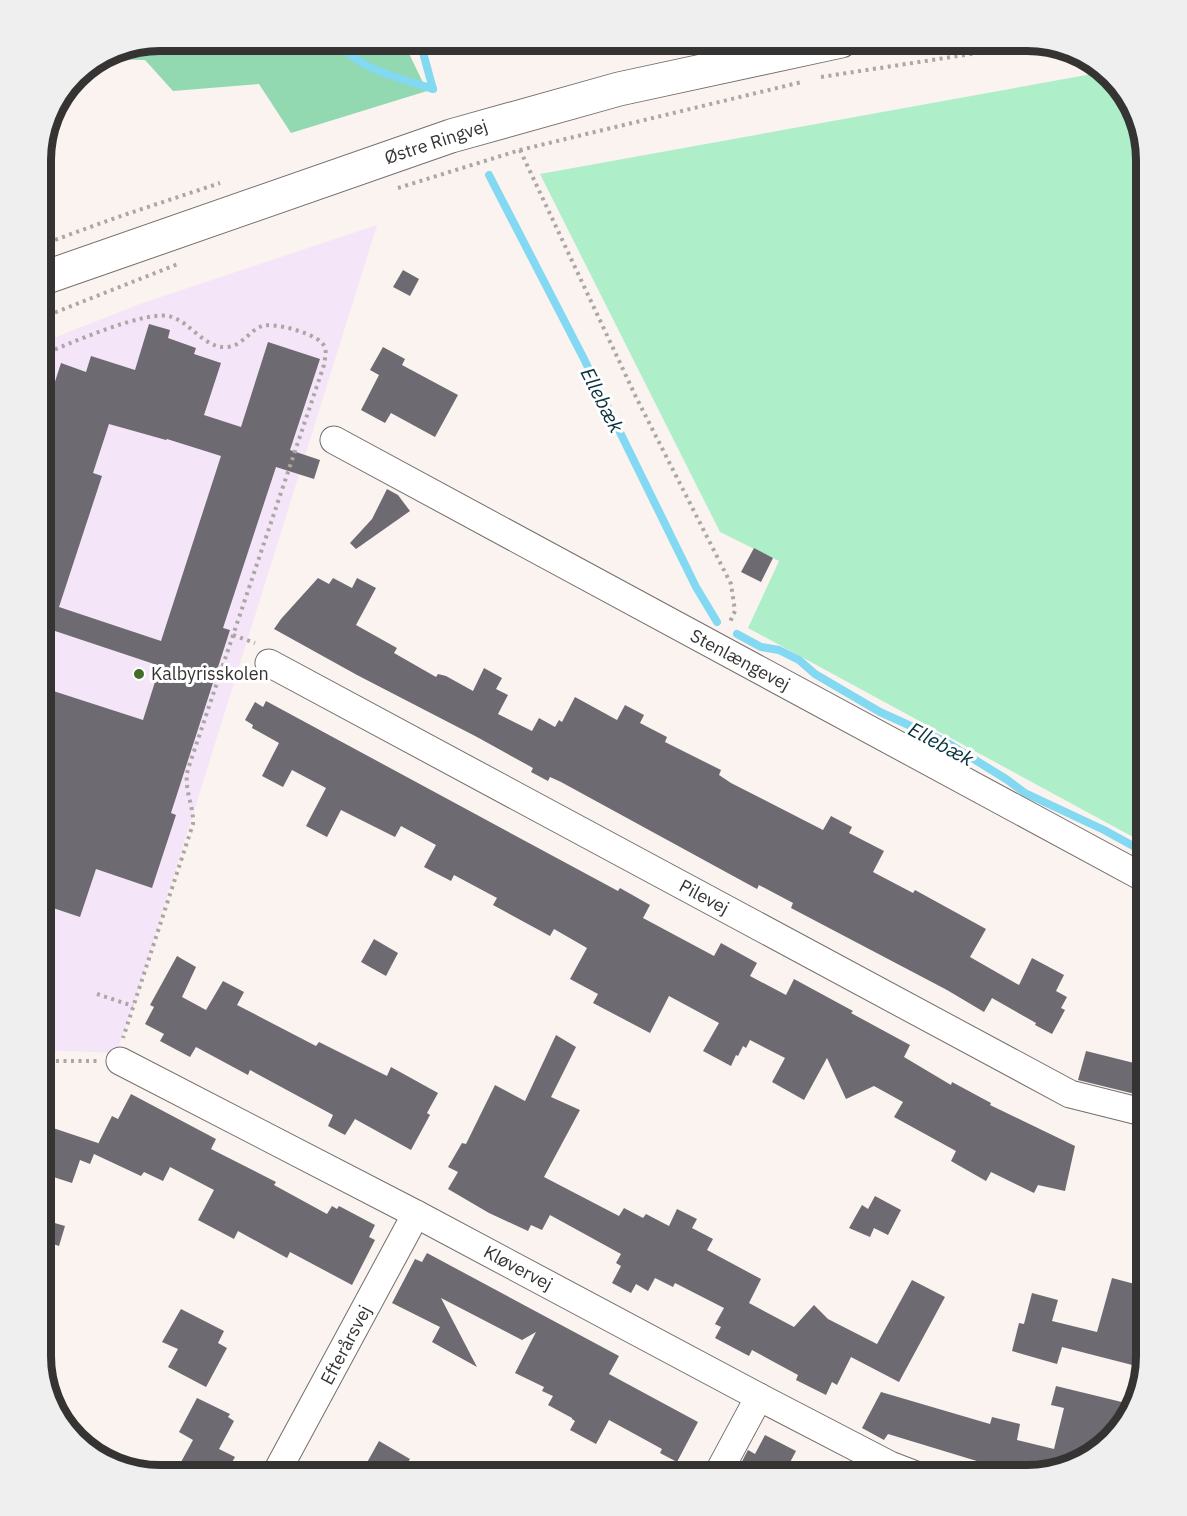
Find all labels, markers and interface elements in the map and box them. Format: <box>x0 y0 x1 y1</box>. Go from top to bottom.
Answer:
street label: Østre Ringvej <box>381 114 490 169</box>
water label: Ellebæk <box>575 363 631 438</box>
street label: Stenlængevej <box>686 624 794 695</box>
place label: Kalbyrisskolen <box>151 662 269 685</box>
marker: Kalbyrisskolen <box>132 667 146 681</box>
water label: Ellebæk <box>904 715 979 772</box>
street label: Pilevej <box>675 874 733 919</box>
street label: Kløvervej <box>480 1240 557 1295</box>
street label: Efterårsvej <box>315 1301 376 1389</box>

